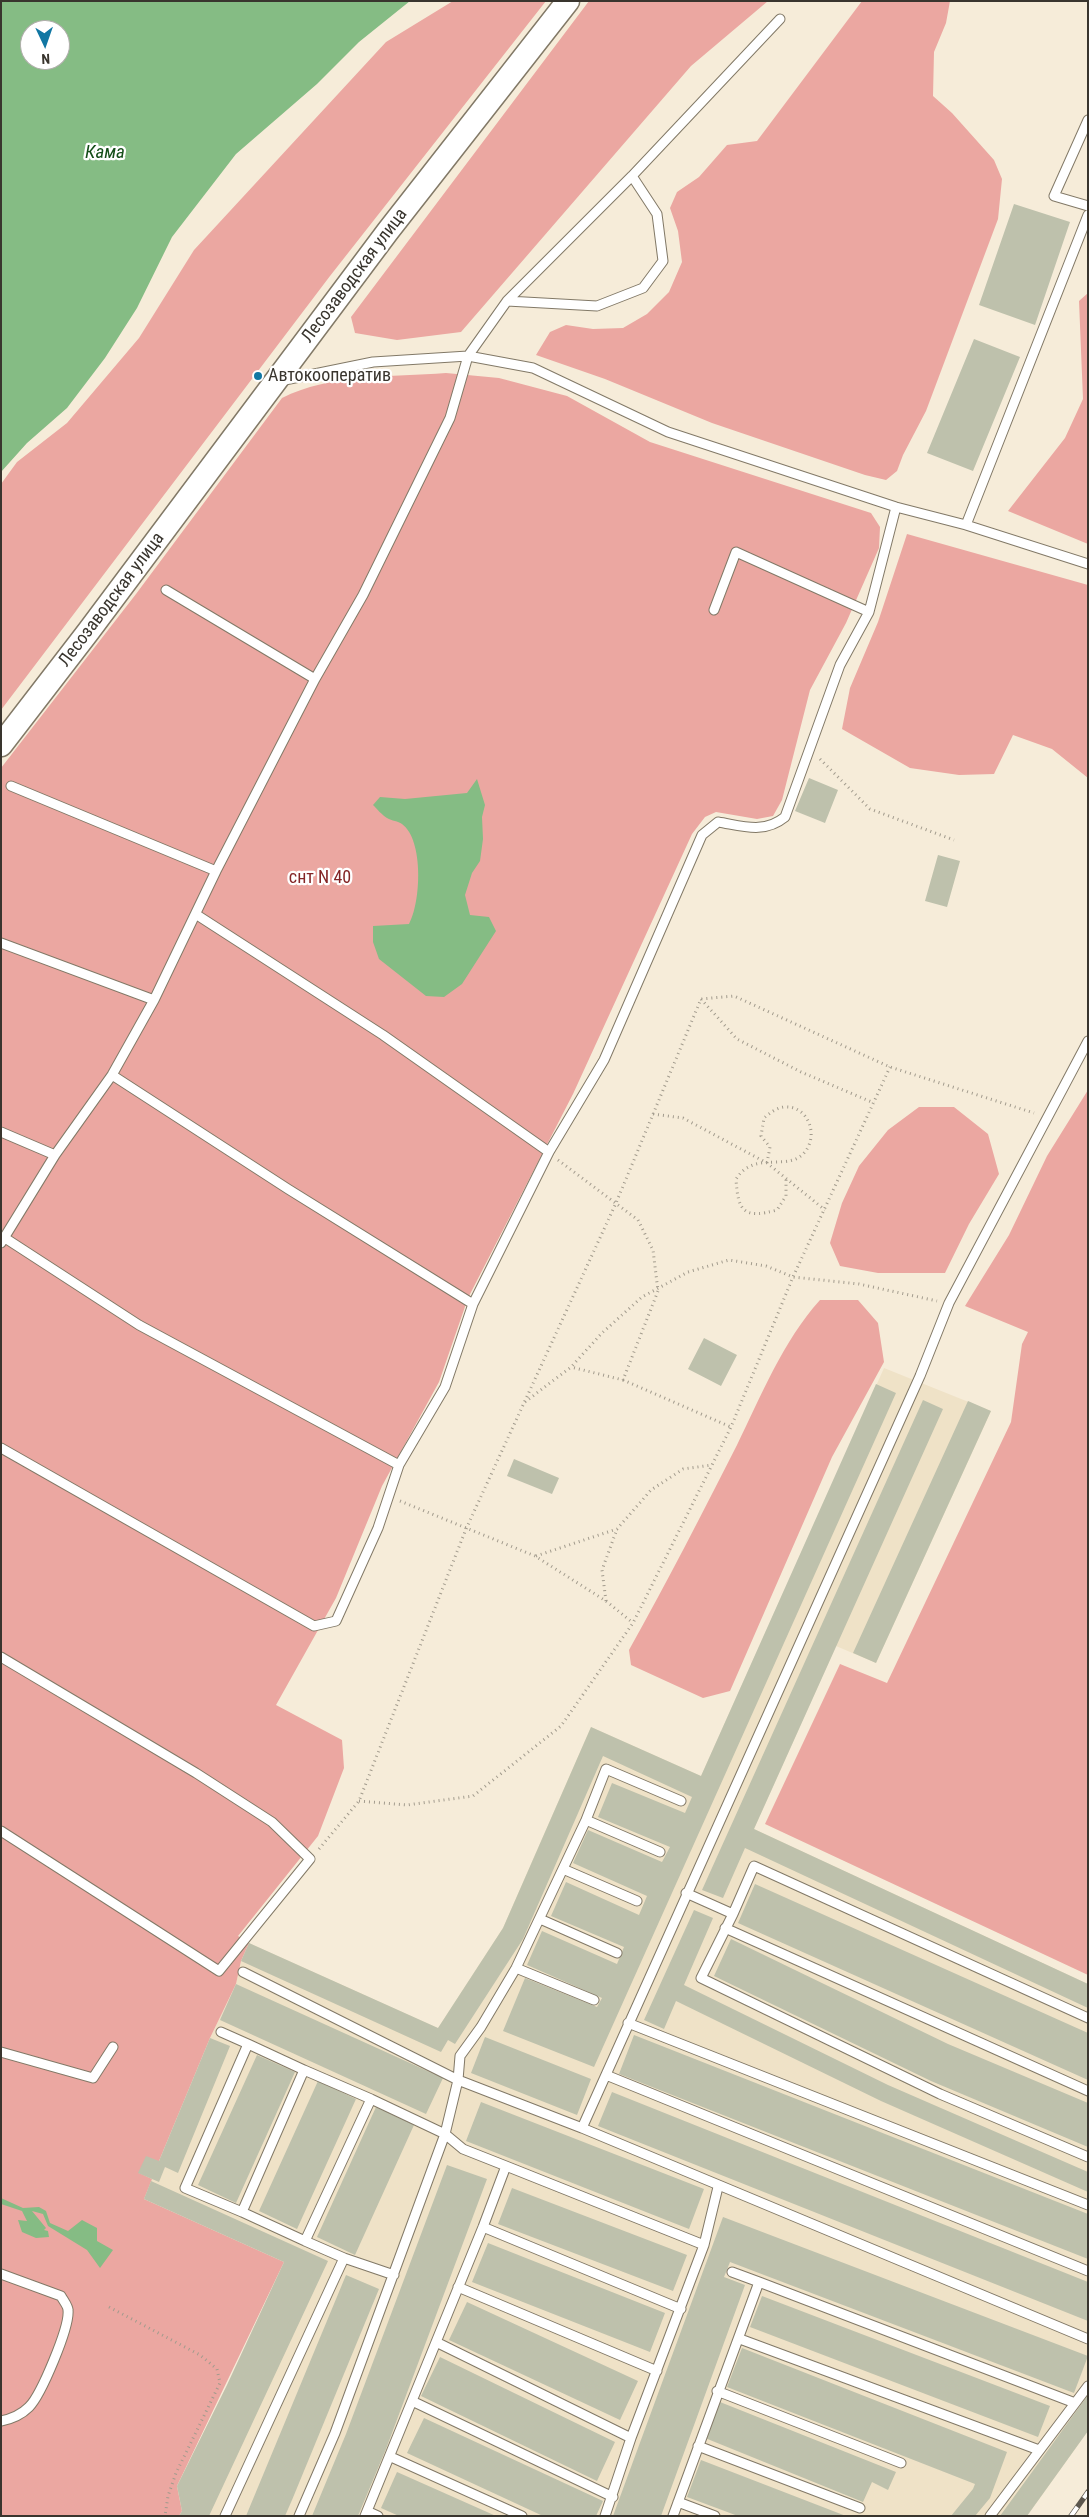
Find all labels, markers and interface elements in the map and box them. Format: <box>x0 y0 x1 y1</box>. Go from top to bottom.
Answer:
north arrow <box>20 20 70 70</box>
text: N <box>41 51 50 67</box>
water label: Кама <box>85 142 125 164</box>
street label: Лесозаводская улица <box>297 205 413 347</box>
place label: Автокооператив <box>268 365 391 387</box>
marker: Автокооператив <box>252 370 264 382</box>
street label: Лесозаводская улица <box>54 529 170 671</box>
park label: снт N 40 <box>289 867 351 889</box>

